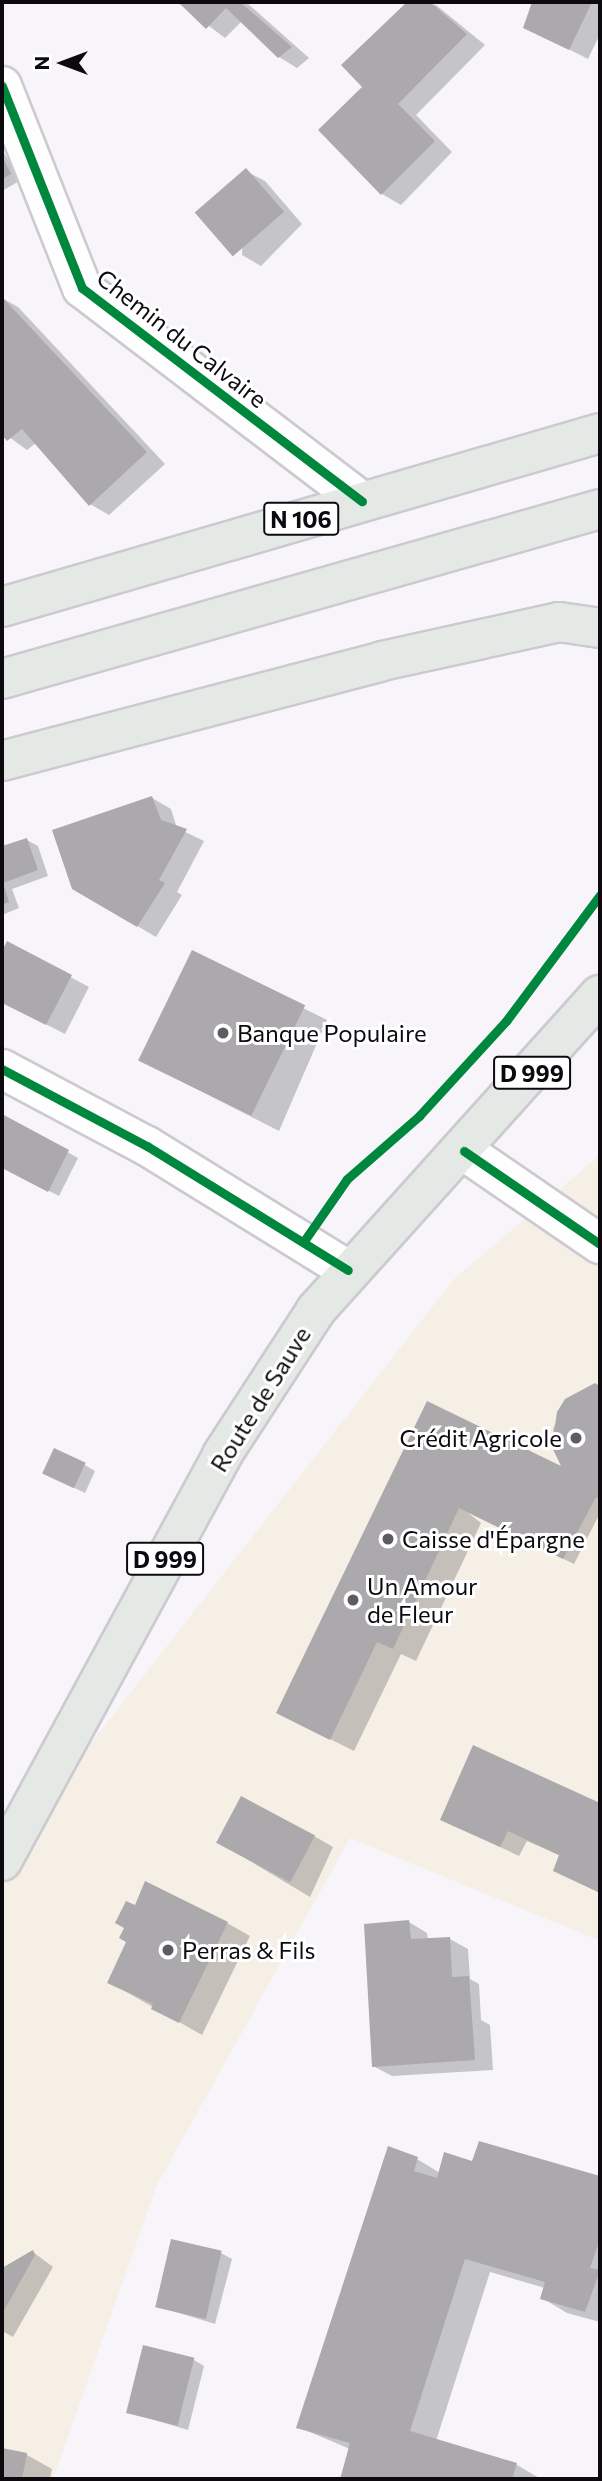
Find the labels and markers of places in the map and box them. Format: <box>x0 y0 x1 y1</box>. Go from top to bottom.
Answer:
place label: Banque Populaire <box>237 1019 427 1047</box>
marker: Banque Populaire <box>215 1025 231 1041</box>
place label: Crédit Agricole <box>400 1424 562 1452</box>
marker: Crédit Agricole <box>568 1430 584 1446</box>
place label: Caisse d'Épargne <box>402 1525 585 1553</box>
marker: Caisse d'Épargne <box>380 1531 396 1547</box>
place label: Un Amour de Fleur <box>367 1572 478 1628</box>
marker: Un Amour de Fleur <box>345 1592 361 1608</box>
place label: Perras & Fils <box>182 1936 315 1964</box>
marker: Perras & Fils <box>160 1942 176 1958</box>

